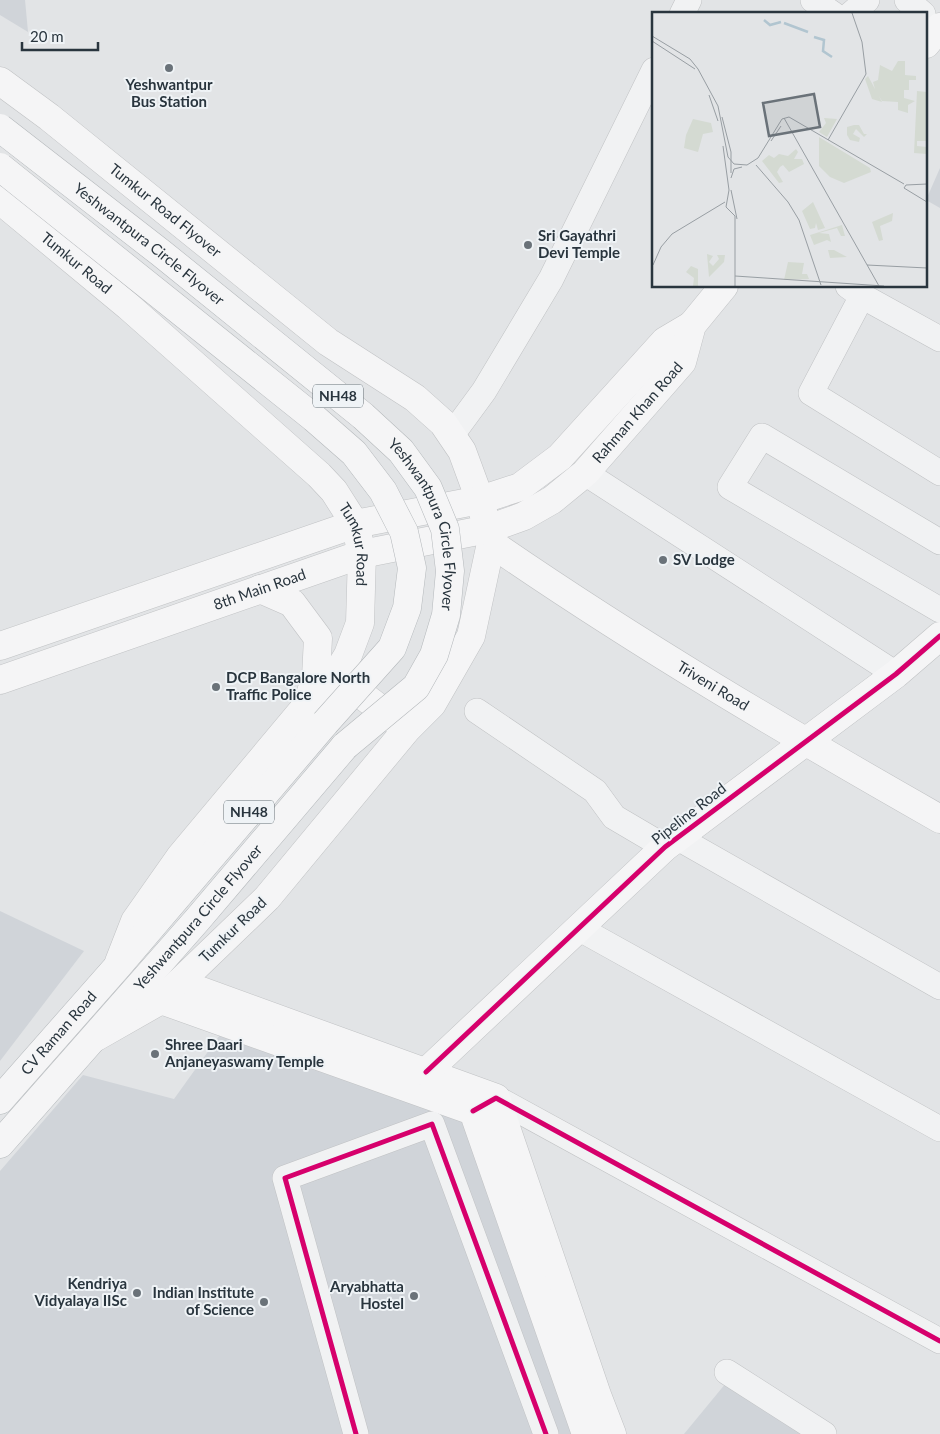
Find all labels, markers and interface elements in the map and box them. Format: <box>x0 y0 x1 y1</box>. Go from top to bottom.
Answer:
inset map <box>652 12 928 288</box>
scale bar <box>22 20 99 52</box>
text: 20 m <box>30 27 64 45</box>
marker: Yeshwantpur Bus Station <box>163 62 175 74</box>
place label: Yeshwantpur Bus Station <box>124 75 213 110</box>
street label: Tumkur Road Flyover <box>106 159 226 261</box>
street label: Yeshwantpura Circle Flyover <box>71 179 229 309</box>
place label: Sri Gayathri Devi Temple <box>538 226 620 261</box>
street label: Tumkur Road <box>38 228 116 297</box>
marker: Sri Gayathri Devi Temple <box>522 239 534 251</box>
street label: Rahman Khan Road <box>588 358 686 466</box>
road number: NH48 <box>313 384 363 408</box>
street label: Yeshwantpura Circle Flyover <box>385 434 460 612</box>
street label: Tumkur Road <box>336 499 372 586</box>
place label: SV Lodge <box>673 550 735 568</box>
marker: SV Lodge <box>657 554 669 566</box>
street label: 8th Main Road <box>211 564 308 613</box>
street label: Triveni Road <box>674 656 753 714</box>
place label: DCP Bangalore North Traffic Police <box>226 668 370 703</box>
marker: DCP Bangalore North Traffic Police <box>210 681 222 693</box>
street label: Pipeline Road <box>648 779 729 848</box>
road number: NH48 <box>224 800 274 824</box>
street label: Yeshwantpura Circle Flyover <box>130 840 266 993</box>
street label: Tumkur Road <box>195 893 270 966</box>
street label: CV Raman Road <box>16 987 100 1078</box>
place label: Shree Daari Anjaneyaswamy Temple <box>164 1035 324 1070</box>
marker: Shree Daari Anjaneyaswamy Temple <box>149 1048 161 1060</box>
place label: Kendriya Vidyalaya IISc <box>33 1274 127 1309</box>
place label: Aryabhatta Hostel <box>329 1277 404 1312</box>
place label: Indian Institute of Science <box>153 1283 254 1318</box>
marker: Kendriya Vidyalaya IISc <box>131 1287 143 1299</box>
marker: Aryabhatta Hostel <box>408 1290 420 1302</box>
marker: Indian Institute of Science <box>258 1296 270 1308</box>

